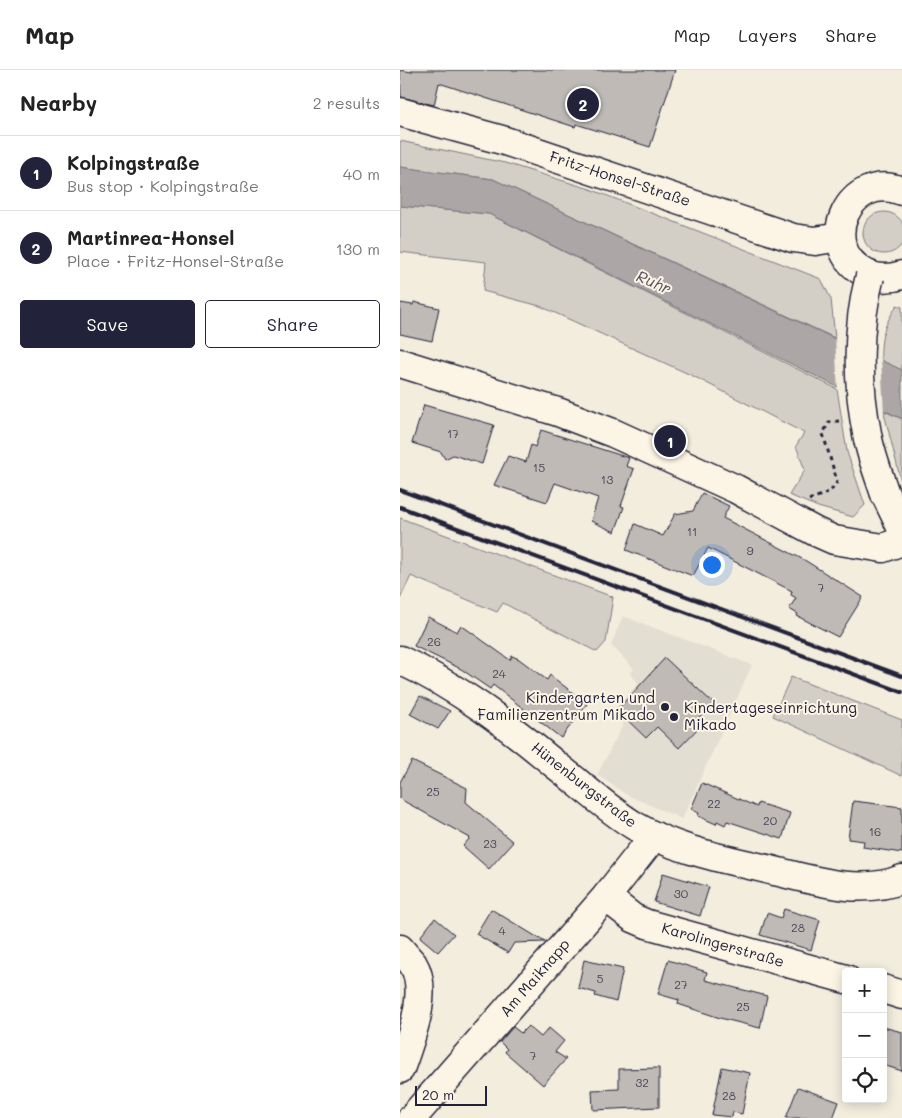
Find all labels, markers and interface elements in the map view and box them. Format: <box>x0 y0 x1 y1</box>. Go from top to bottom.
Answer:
text: Map <box>25 19 74 50</box>
text: Map <box>674 23 710 47</box>
text: Layers <box>738 23 797 47</box>
text: Share <box>825 23 877 47</box>
pin: 2 <box>567 85 599 123</box>
text: Nearby <box>20 89 97 116</box>
text: 2 results <box>313 92 380 113</box>
street label: Fritz-Honsel-Straße <box>547 146 693 210</box>
text: Kolpingstraße <box>67 150 200 175</box>
text: 1 <box>32 163 40 184</box>
text: 40 m <box>343 163 380 184</box>
text: Bus stop · Kolpingstraße <box>67 175 259 196</box>
text: Martinrea-Honsel <box>67 225 234 250</box>
text: 2 <box>32 238 40 259</box>
text: 130 m <box>336 238 380 259</box>
text: Place · Fritz-Honsel-Straße <box>67 250 284 271</box>
water label: Ruhr <box>633 265 675 298</box>
button: Save <box>20 300 195 348</box>
button: Share <box>205 300 380 348</box>
pin: 1 <box>654 422 686 460</box>
house number: 17 <box>447 425 459 441</box>
house number: 15 <box>533 459 545 475</box>
house number: 13 <box>601 471 613 487</box>
house number: 11 <box>687 523 697 539</box>
house number: 9 <box>746 542 754 558</box>
your location <box>699 552 725 578</box>
house number: 7 <box>818 579 825 595</box>
house number: 26 <box>427 633 441 649</box>
house number: 24 <box>492 665 506 681</box>
place label: Kindergarten und Familienzentrum Mikado <box>477 687 655 724</box>
place label: Kindertageseinrichtung Mikado <box>684 697 857 734</box>
marker: Kindergarten und Familienzentrum Mikado <box>659 701 671 713</box>
marker: Kindertageseinrichtung Mikado <box>668 711 680 723</box>
street label: Hünenburgstraße <box>528 737 641 832</box>
house number: 25 <box>426 783 440 799</box>
house number: 22 <box>707 795 721 811</box>
house number: 20 <box>763 812 778 828</box>
house number: 16 <box>869 823 881 839</box>
house number: 23 <box>483 835 497 851</box>
house number: 30 <box>674 885 689 901</box>
street label: Karolingerstraße <box>660 917 787 971</box>
house number: 28 <box>791 919 805 935</box>
house number: 4 <box>498 922 506 938</box>
street label: Am Maiknapp <box>495 934 574 1021</box>
map controls <box>842 968 887 1103</box>
button: + <box>842 968 887 1013</box>
house number: 5 <box>597 970 604 986</box>
house number: 27 <box>674 976 688 992</box>
house number: 25 <box>736 998 750 1014</box>
button: − <box>842 1013 887 1058</box>
house number: 7 <box>530 1047 537 1063</box>
button: locate <box>842 1058 887 1103</box>
house number: 32 <box>635 1074 649 1090</box>
scale bar <box>415 1083 488 1106</box>
text: 20 m <box>422 1085 454 1104</box>
house number: 28 <box>722 1087 736 1103</box>

